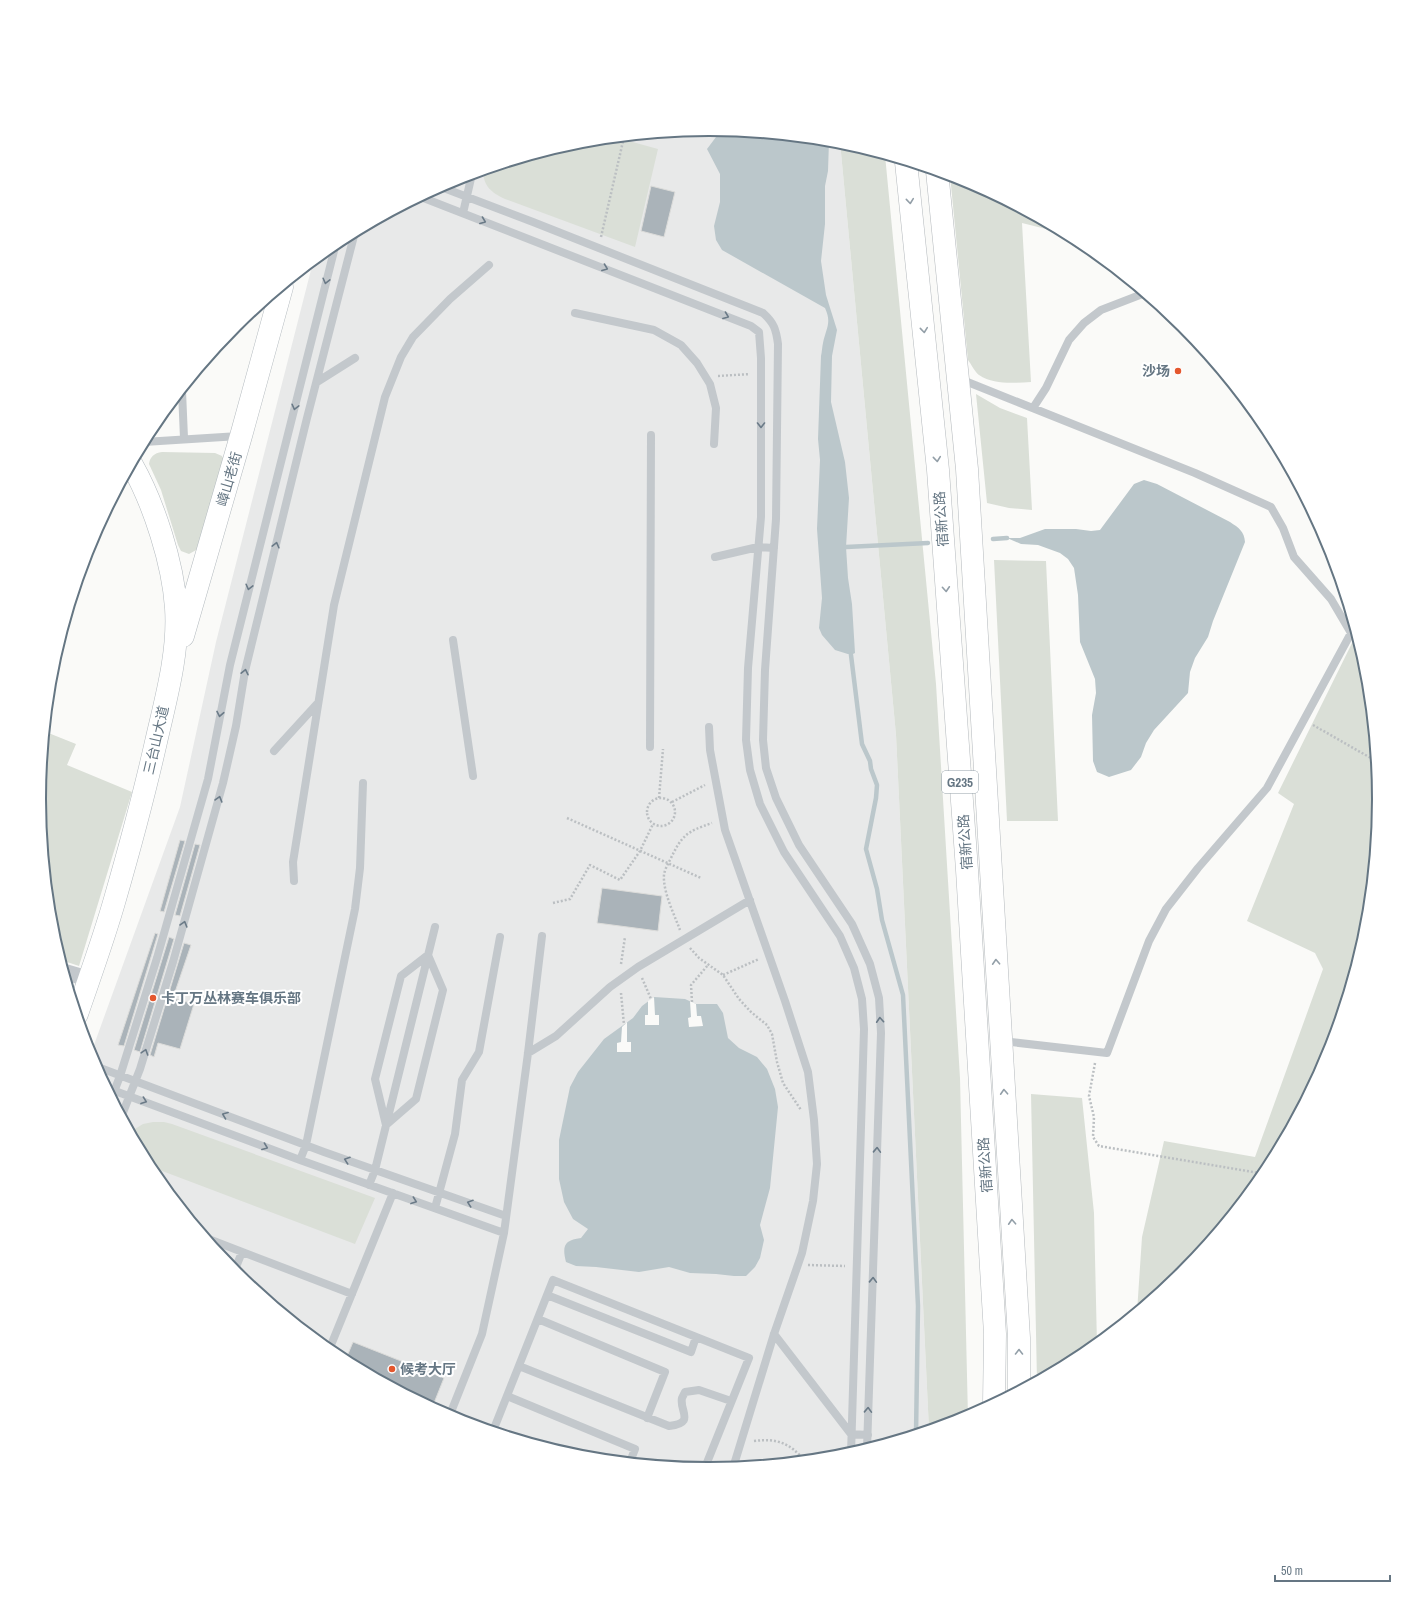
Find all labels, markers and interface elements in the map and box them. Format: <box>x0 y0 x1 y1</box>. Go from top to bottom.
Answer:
one-way arrow <box>906 198 915 204</box>
one-way arrow <box>480 217 487 225</box>
one-way arrow <box>601 264 608 272</box>
one-way arrow <box>323 278 331 284</box>
one-way arrow <box>721 311 729 319</box>
one-way arrow <box>919 327 928 333</box>
place label: 沙场 <box>1142 362 1170 380</box>
marker: 沙场 <box>1173 366 1183 376</box>
one-way arrow <box>291 404 299 410</box>
one-way arrow <box>757 422 765 428</box>
street label: 嶂山老街 <box>213 450 245 508</box>
one-way arrow <box>932 456 941 462</box>
street label: 宿新公路 <box>930 490 952 548</box>
one-way arrow <box>271 542 280 549</box>
one-way arrow <box>245 583 254 590</box>
one-way arrow <box>942 586 951 592</box>
one-way arrow <box>241 668 249 675</box>
street label: 三台山大道 <box>139 704 173 776</box>
one-way arrow <box>217 711 225 717</box>
road number: G235 <box>942 771 978 793</box>
one-way arrow <box>214 796 223 803</box>
street label: 宿新公路 <box>954 813 976 871</box>
one-way arrow <box>179 921 188 928</box>
one-way arrow <box>992 959 1001 966</box>
place label: 卡丁万丛林赛车俱乐部 <box>161 989 301 1007</box>
marker: 卡丁万丛林赛车俱乐部 <box>148 993 158 1003</box>
one-way arrow <box>875 1017 884 1023</box>
one-way arrow <box>140 1049 149 1056</box>
one-way arrow <box>1000 1089 1009 1095</box>
one-way arrow <box>140 1097 147 1105</box>
one-way arrow <box>222 1111 229 1120</box>
street label: 宿新公路 <box>974 1136 996 1194</box>
one-way arrow <box>262 1143 269 1151</box>
one-way arrow <box>873 1147 881 1153</box>
one-way arrow <box>344 1156 351 1165</box>
one-way arrow <box>410 1196 417 1204</box>
one-way arrow <box>466 1199 473 1208</box>
one-way arrow <box>1008 1219 1016 1225</box>
one-way arrow <box>868 1277 877 1283</box>
one-way arrow <box>1015 1349 1023 1355</box>
place label: 候考大厅 <box>400 1360 456 1378</box>
marker: 候考大厅 <box>387 1364 397 1374</box>
one-way arrow <box>864 1407 873 1413</box>
scale bar <box>1275 1557 1390 1583</box>
text: 50 m <box>1281 1563 1303 1579</box>

